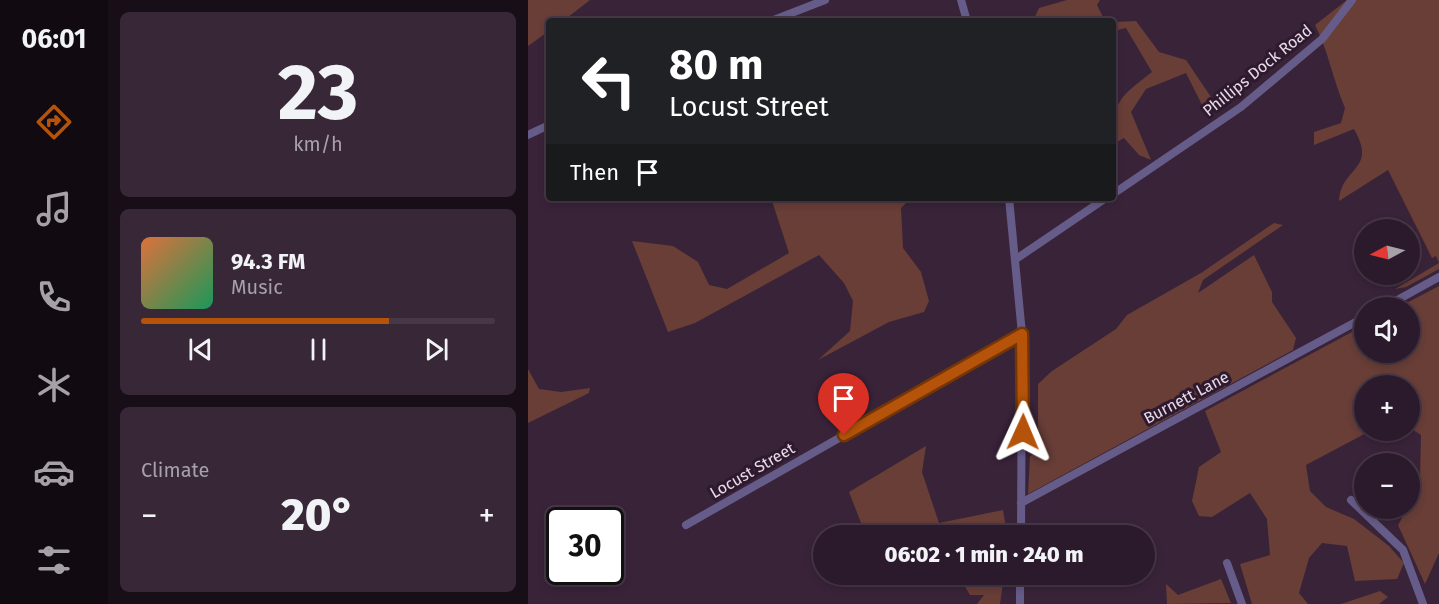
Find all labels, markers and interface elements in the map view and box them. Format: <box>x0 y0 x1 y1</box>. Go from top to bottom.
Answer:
street label: Phillips Dock Road <box>1199 21 1316 120</box>
text: 06:01 <box>21 23 87 55</box>
text: 80 m <box>669 40 763 90</box>
icon: left <box>570 42 648 120</box>
text: 23 <box>278 46 358 140</box>
text: Locust Street <box>669 91 829 123</box>
icon: directions <box>33 101 75 143</box>
text: km/h <box>293 132 343 156</box>
icon: arrive <box>631 156 664 189</box>
text: Then <box>570 159 619 186</box>
icon: music <box>33 188 75 230</box>
north arrow <box>1354 219 1420 285</box>
map controls <box>1354 219 1420 519</box>
text: 94.3 FM <box>231 248 305 275</box>
text: Music <box>231 275 283 299</box>
icon: phone <box>33 276 75 318</box>
button: sound <box>1354 297 1420 363</box>
icon: previous <box>184 333 217 366</box>
icon: pause <box>302 333 335 366</box>
icon: next <box>420 333 453 366</box>
icon: climate <box>33 364 75 406</box>
street label: Burnett Lane <box>1140 367 1232 428</box>
pin <box>818 373 869 435</box>
button: + <box>1354 375 1420 441</box>
icon: arrive <box>827 382 860 415</box>
position arrow <box>991 400 1055 464</box>
street label: Locust Street <box>707 438 798 502</box>
icon: car <box>33 451 75 493</box>
button: − <box>1354 453 1420 519</box>
text: Climate <box>141 458 209 482</box>
text: 20° <box>281 488 355 542</box>
text: − <box>141 496 158 536</box>
text: + <box>479 496 495 536</box>
speed limit sign: 30 <box>546 507 624 585</box>
icon: filters <box>33 539 75 581</box>
text: 06:02 · 1 min · 240 m <box>885 541 1083 568</box>

